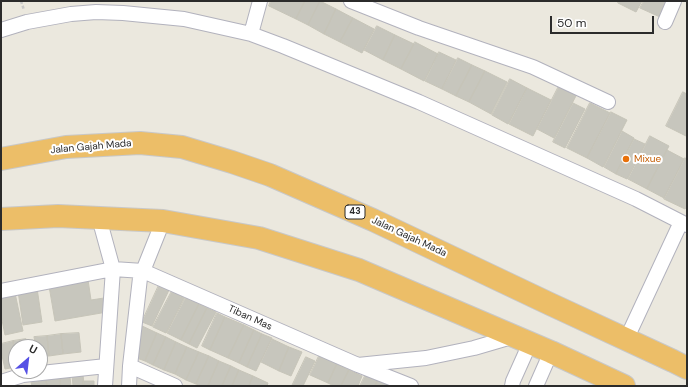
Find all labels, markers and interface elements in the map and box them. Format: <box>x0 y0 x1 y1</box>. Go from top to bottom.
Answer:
scale bar <box>552 8 656 34</box>
text: 50 m <box>557 15 586 31</box>
street label: Jalan Gajah Mada <box>50 137 132 157</box>
place label: Mixue <box>634 153 661 165</box>
marker: Mixue <box>621 154 631 164</box>
road number: 43 <box>345 205 365 219</box>
street label: Jalan Gajah Mada <box>370 214 448 260</box>
street label: Tiban Mas <box>226 303 274 333</box>
north arrow <box>8 339 48 379</box>
text: U <box>27 341 40 357</box>

